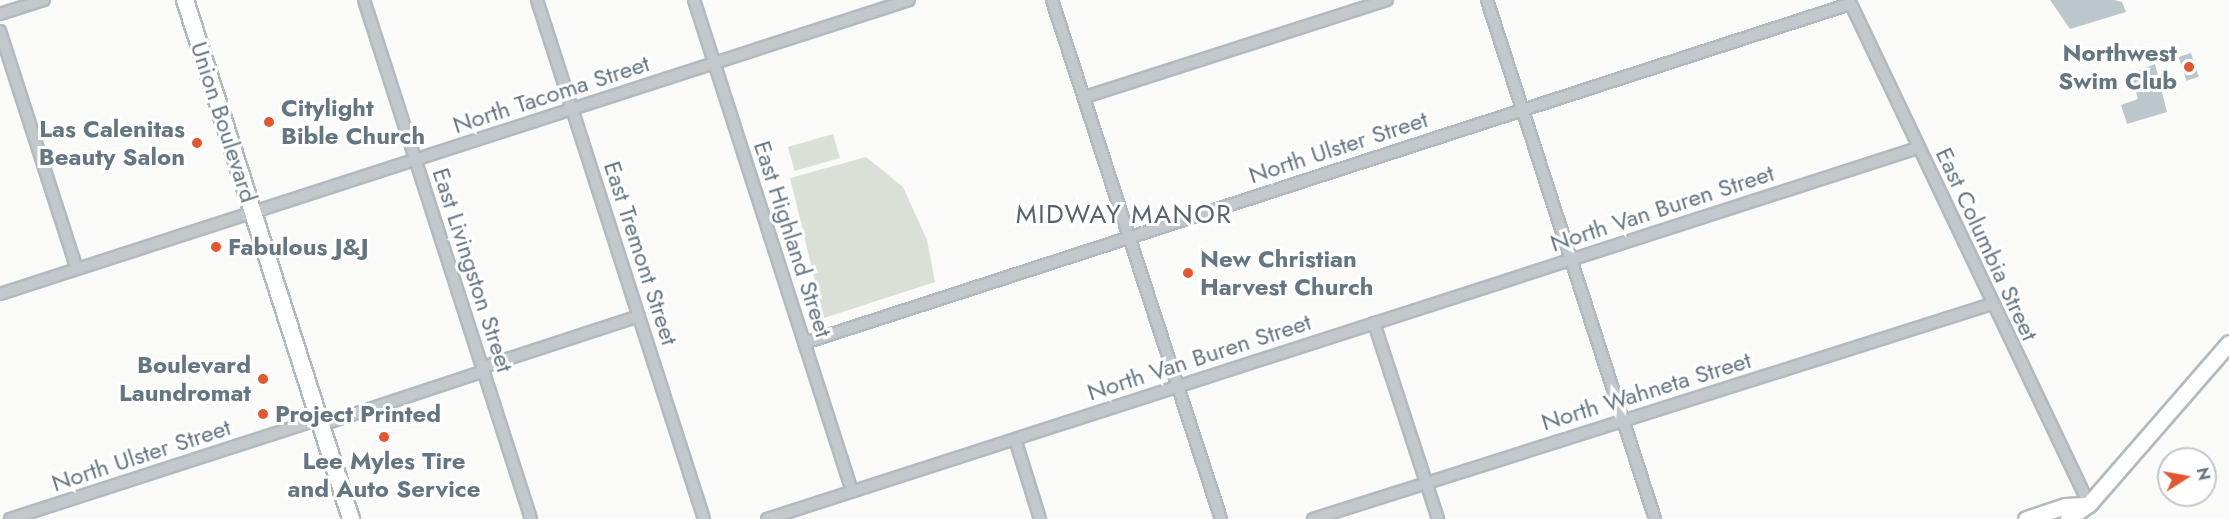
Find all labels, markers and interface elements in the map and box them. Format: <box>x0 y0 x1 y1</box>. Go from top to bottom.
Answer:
street label: Union Boulevard <box>184 38 264 206</box>
place label: Northwest Swim Club <box>2058 39 2177 95</box>
street label: North Tacoma Street <box>449 49 653 139</box>
marker: Northwest Swim Club <box>2182 60 2196 74</box>
place label: Citylight Bible Church <box>281 94 425 150</box>
street label: North Ulster Street <box>1245 104 1431 190</box>
place label: Las Calenitas Beauty Salon <box>39 115 185 171</box>
marker: Citylight Bible Church <box>262 115 276 129</box>
marker: Las Calenitas Beauty Salon <box>190 136 204 150</box>
street label: East Highland Street <box>748 137 838 341</box>
street label: East Columbia Street <box>1930 143 2044 345</box>
street label: East Tremont Street <box>598 157 684 349</box>
street label: North Van Buren Street <box>1546 158 1778 258</box>
street label: East Livingston Street <box>426 164 520 376</box>
district label: MIDWAY MANOR <box>1016 199 1232 231</box>
place label: Fabulous J&J <box>228 233 369 261</box>
marker: Fabulous J&J <box>209 240 223 254</box>
place label: New Christian Harvest Church <box>1200 245 1373 301</box>
marker: New Christian Harvest Church <box>1181 266 1195 280</box>
street label: North Van Buren Street <box>1083 307 1315 407</box>
street label: North Wahneta Street <box>1538 345 1754 437</box>
place label: Boulevard Laundromat <box>119 351 251 407</box>
marker: Boulevard Laundromat <box>256 372 270 386</box>
place label: Project Printed <box>275 400 441 428</box>
marker: Project Printed <box>256 407 270 421</box>
street label: North Ulster Street <box>48 412 234 498</box>
marker: Lee Myles Tire and Auto Service <box>377 430 391 444</box>
place label: Lee Myles Tire and Auto Service <box>288 447 480 503</box>
north arrow <box>2157 447 2217 507</box>
text: N <box>2191 465 2216 482</box>

